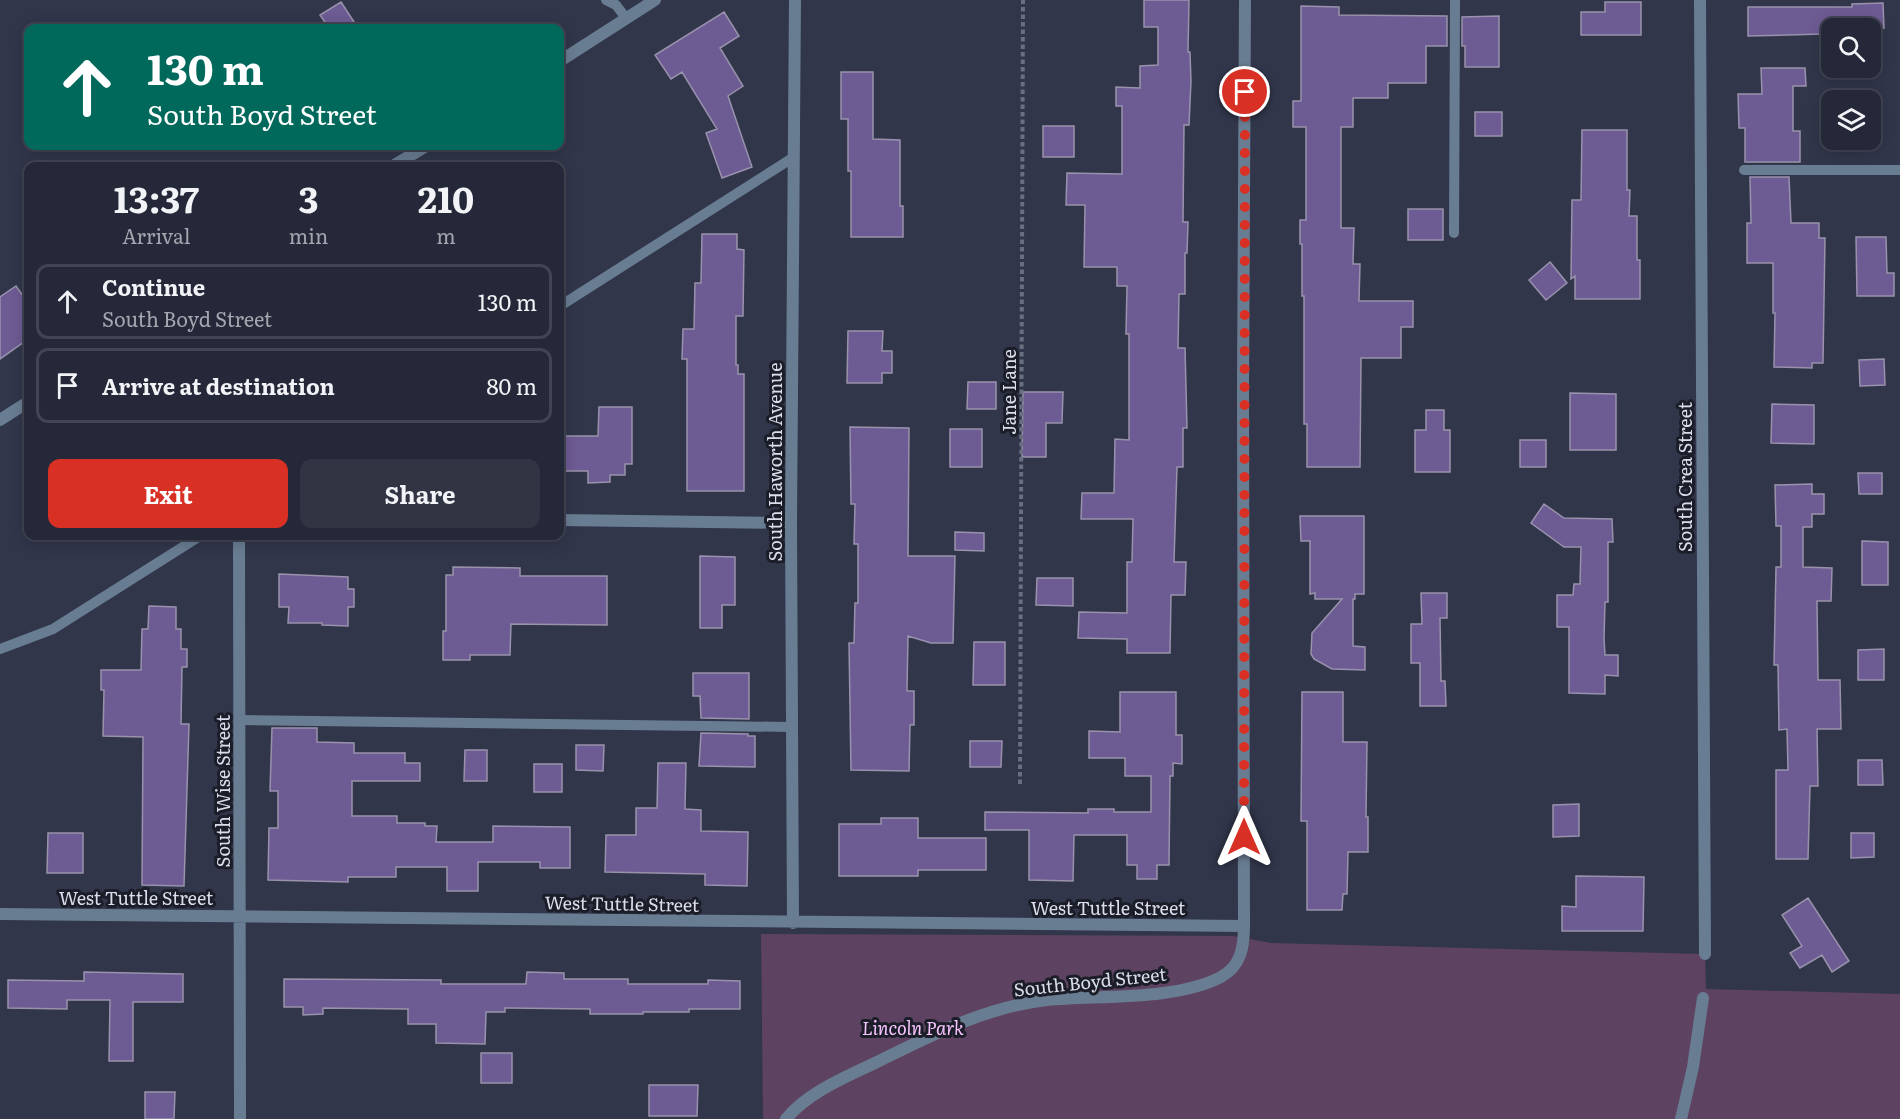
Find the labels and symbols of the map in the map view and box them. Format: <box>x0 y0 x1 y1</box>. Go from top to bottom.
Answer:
pin <box>1219 66 1270 117</box>
street label: Jane Lane <box>995 349 1022 435</box>
street label: South Haworth Avenue <box>761 362 788 562</box>
street label: South Crea Street <box>1671 401 1698 552</box>
street label: South Wise Street <box>209 714 236 867</box>
position arrow <box>1212 805 1276 869</box>
street label: West Tuttle Street <box>59 884 214 911</box>
street label: West Tuttle Street <box>544 888 700 918</box>
street label: West Tuttle Street <box>1031 894 1186 921</box>
street label: South Boyd Street <box>1012 959 1168 1002</box>
park label: Lincoln Park <box>862 1014 964 1041</box>

